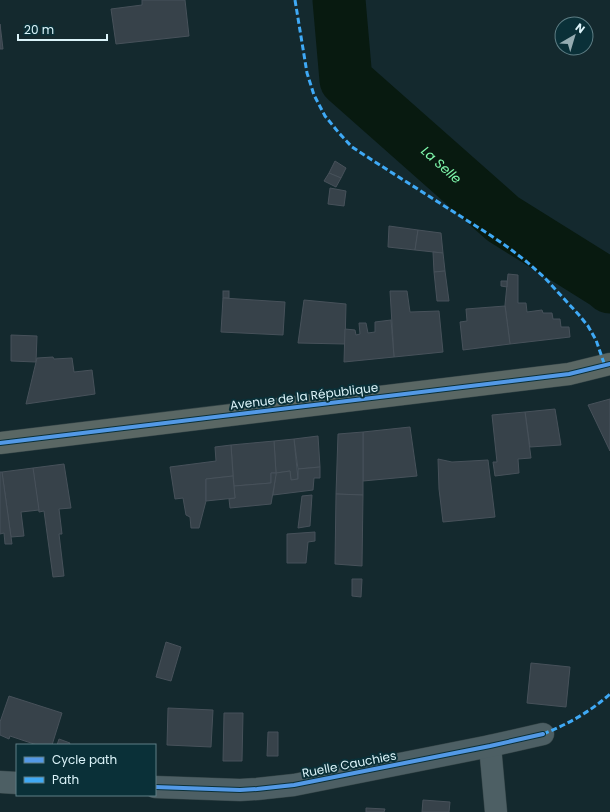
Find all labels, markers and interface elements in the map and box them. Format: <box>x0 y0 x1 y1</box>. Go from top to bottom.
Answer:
scale bar <box>18 16 107 42</box>
north arrow <box>554 16 594 56</box>
text: N <box>572 19 588 37</box>
text: 20 m <box>24 21 54 38</box>
water label: La Selle <box>417 141 466 188</box>
street label: Avenue de la République <box>229 378 379 414</box>
legend <box>16 744 156 796</box>
street label: Ruelle Cauchies <box>300 747 398 781</box>
text: Cycle path <box>52 751 117 768</box>
text: Path <box>52 771 79 788</box>

